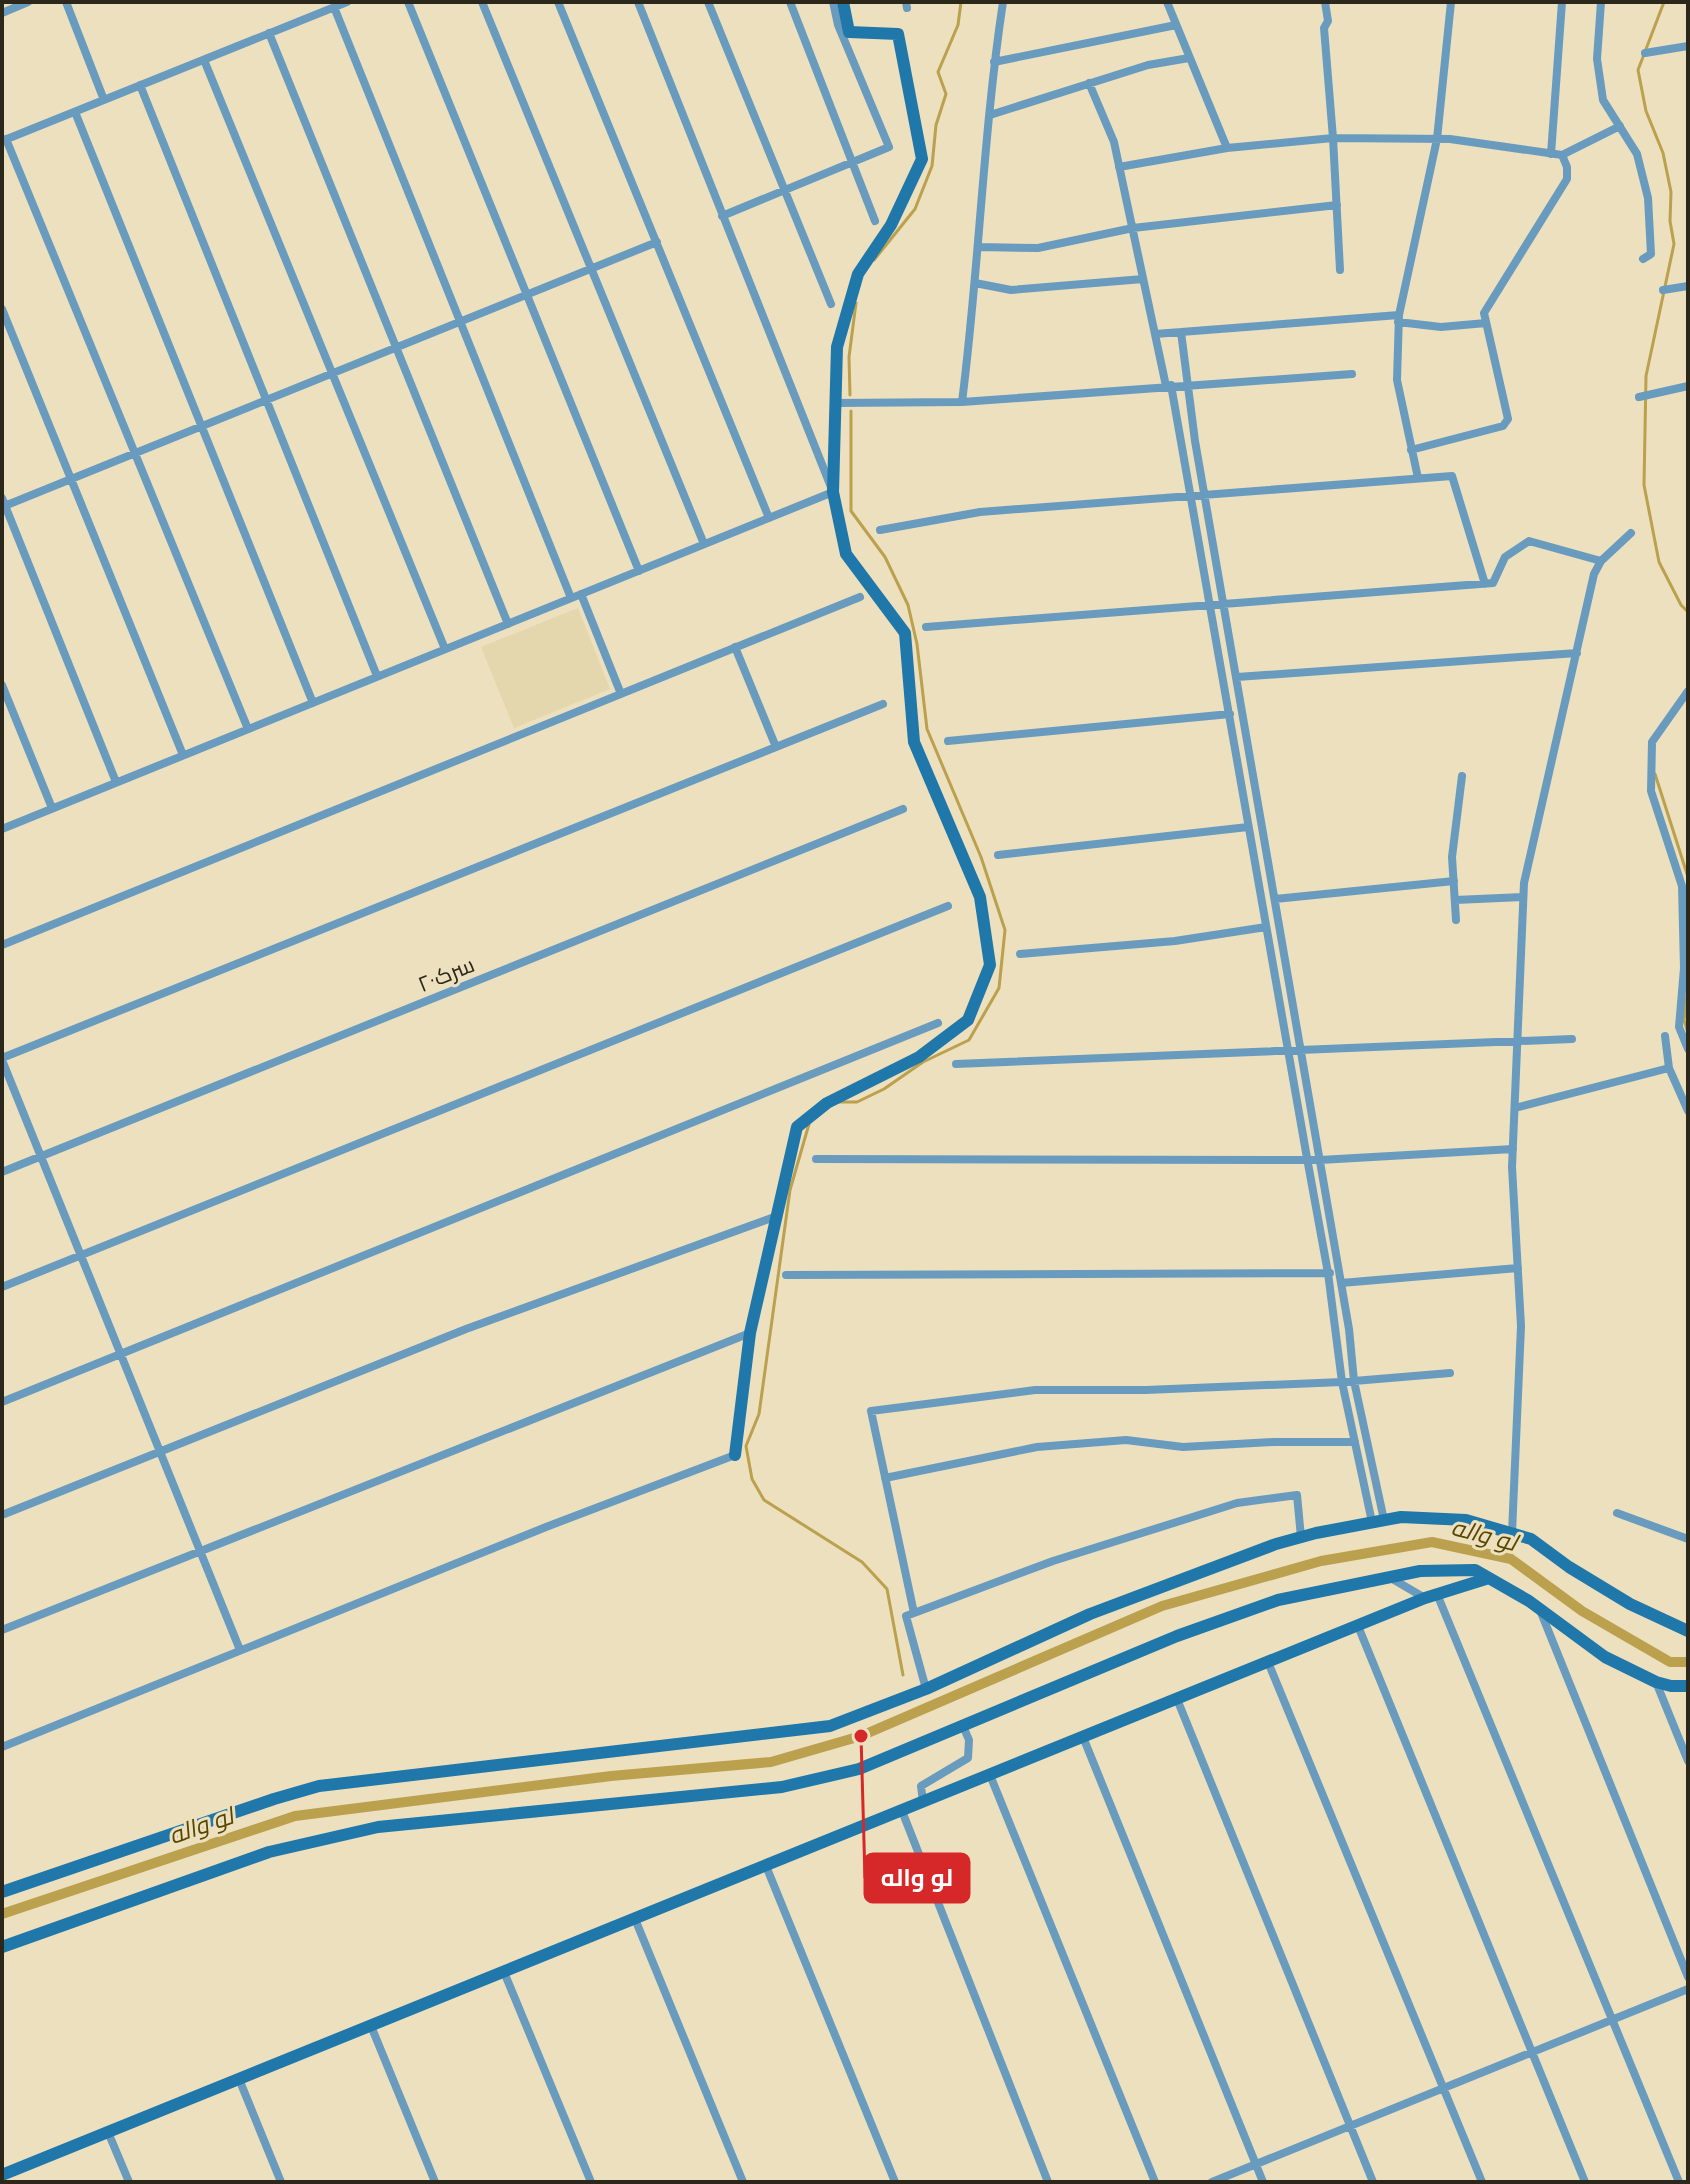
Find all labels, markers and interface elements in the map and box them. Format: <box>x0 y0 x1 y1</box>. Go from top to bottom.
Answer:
street label: سرک۲۰ <box>414 952 478 997</box>
water label: لو واله <box>1448 1514 1523 1558</box>
water label: لو واله <box>165 1802 240 1850</box>
callout: لو واله <box>865 1854 969 1902</box>
text: لو واله <box>881 1865 953 1892</box>

